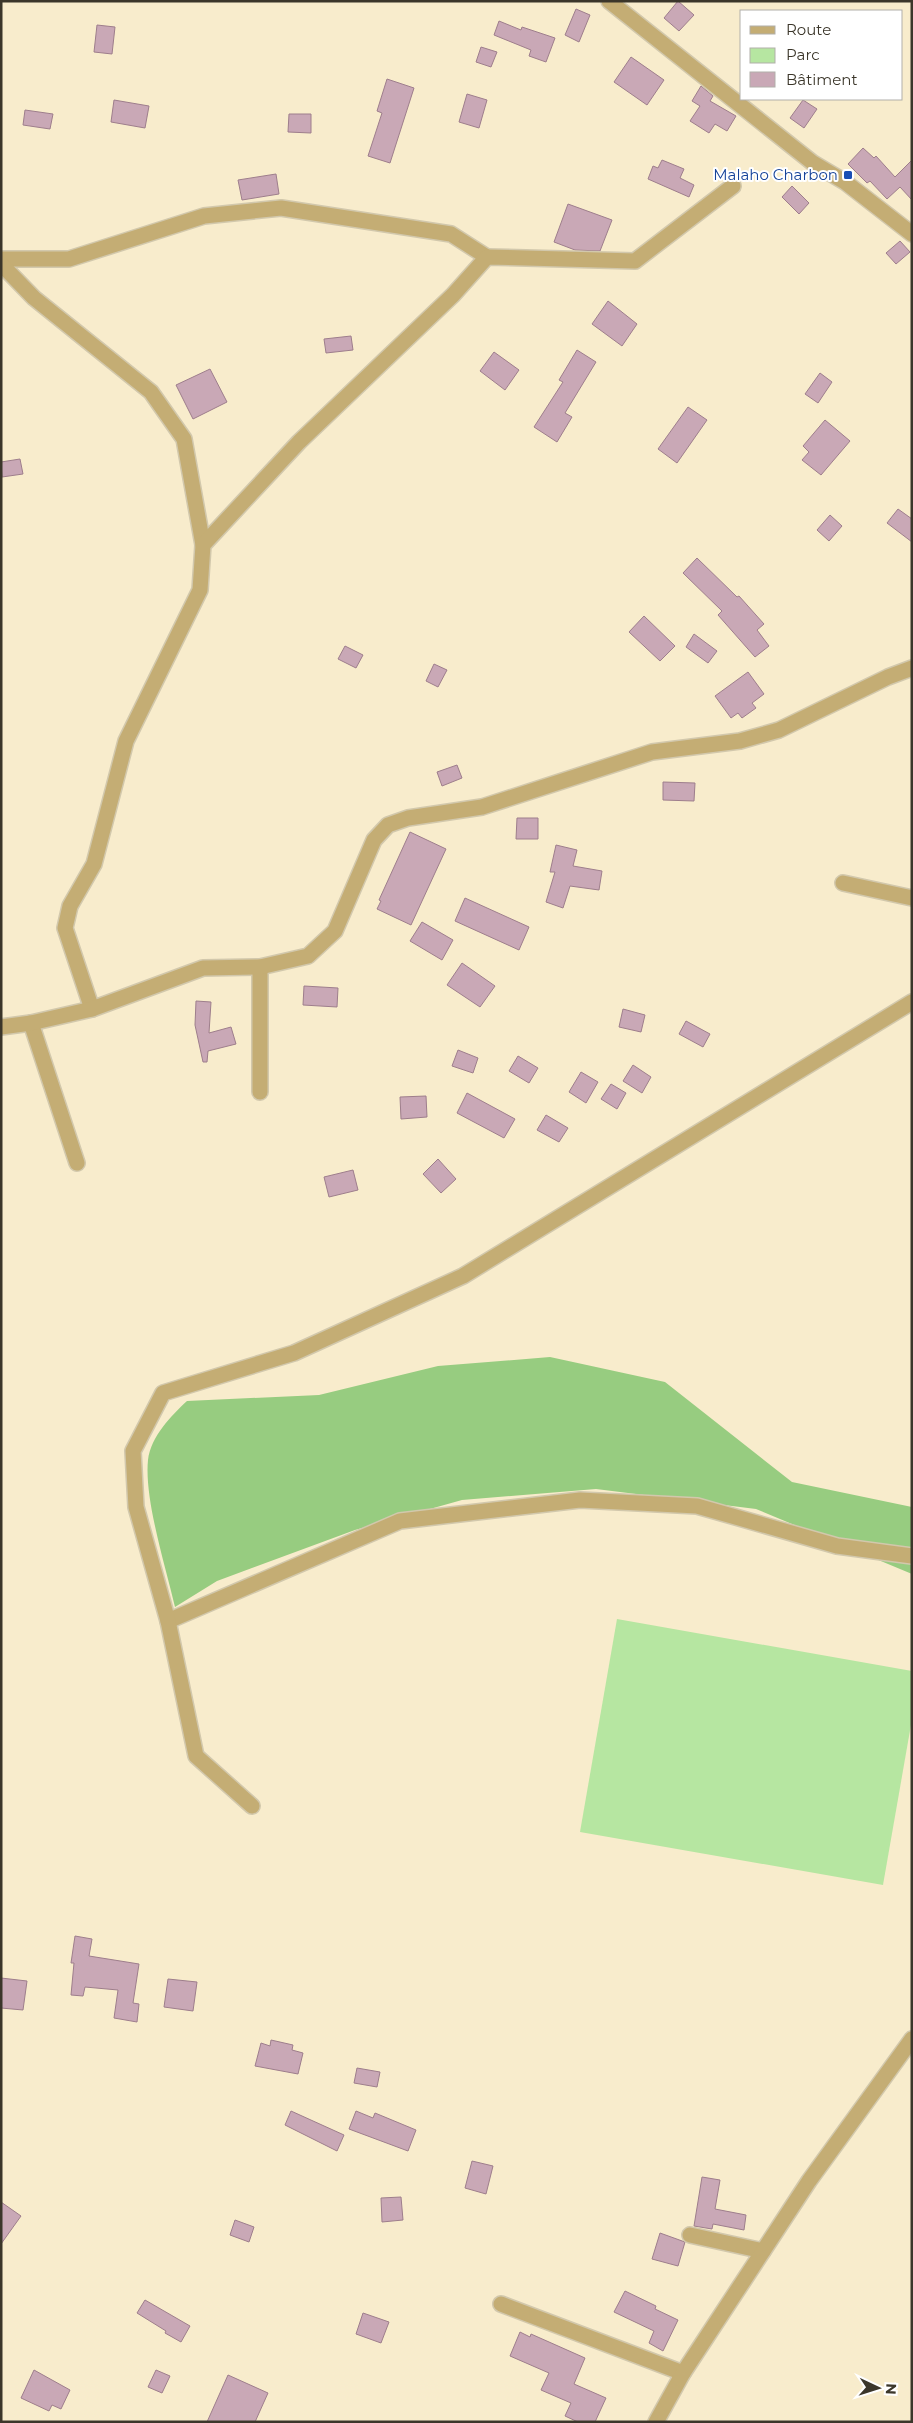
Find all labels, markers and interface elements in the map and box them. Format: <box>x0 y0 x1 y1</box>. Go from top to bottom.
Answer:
legend <box>740 10 903 100</box>
text: Route <box>786 20 831 39</box>
text: Parc <box>786 45 820 64</box>
text: Bâtiment <box>786 70 858 89</box>
place label: Malaho Charbon <box>713 165 838 184</box>
marker: Malaho Charbon <box>842 169 854 181</box>
north arrow <box>853 2363 903 2413</box>
text: N <box>882 2383 900 2395</box>

